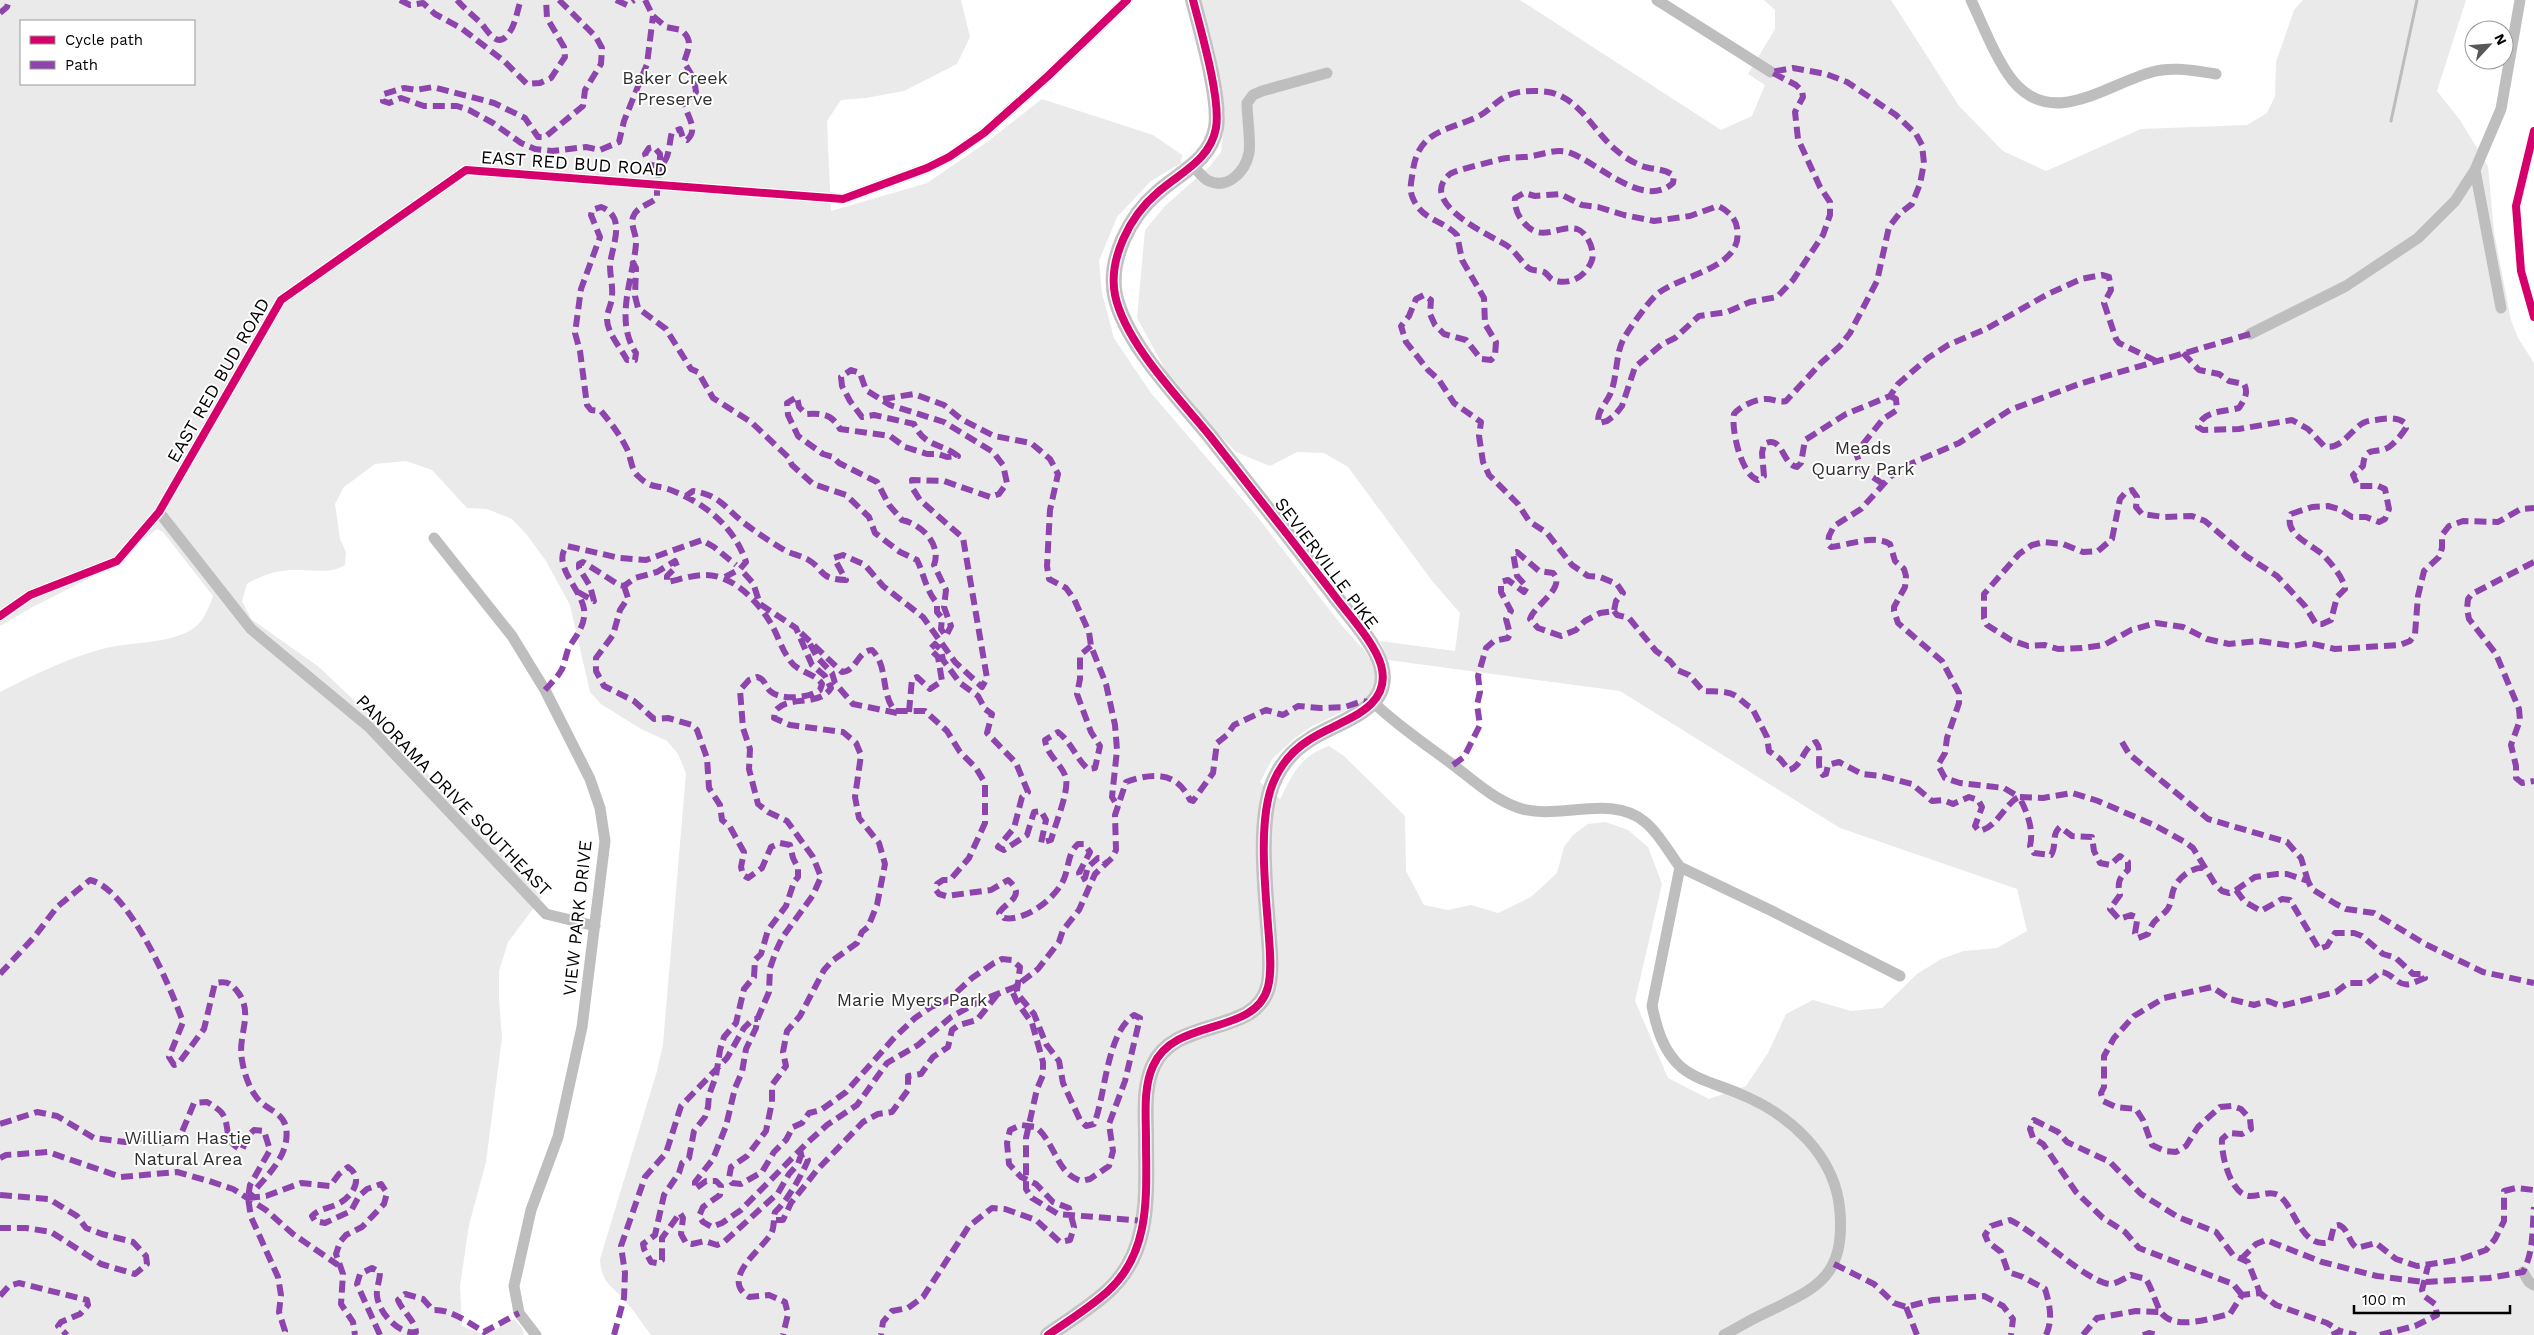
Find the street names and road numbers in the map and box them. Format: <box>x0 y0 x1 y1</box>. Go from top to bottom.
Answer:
street label: EAST RED BUD ROAD <box>480 146 668 180</box>
street label: EAST RED BUD ROAD <box>162 294 274 466</box>
street label: SEVIERVILLE PIKE <box>1271 493 1383 633</box>
street label: PANORAMA DRIVE SOUTHEAST <box>352 690 556 900</box>
street label: VIEW PARK DRIVE <box>558 839 596 997</box>

